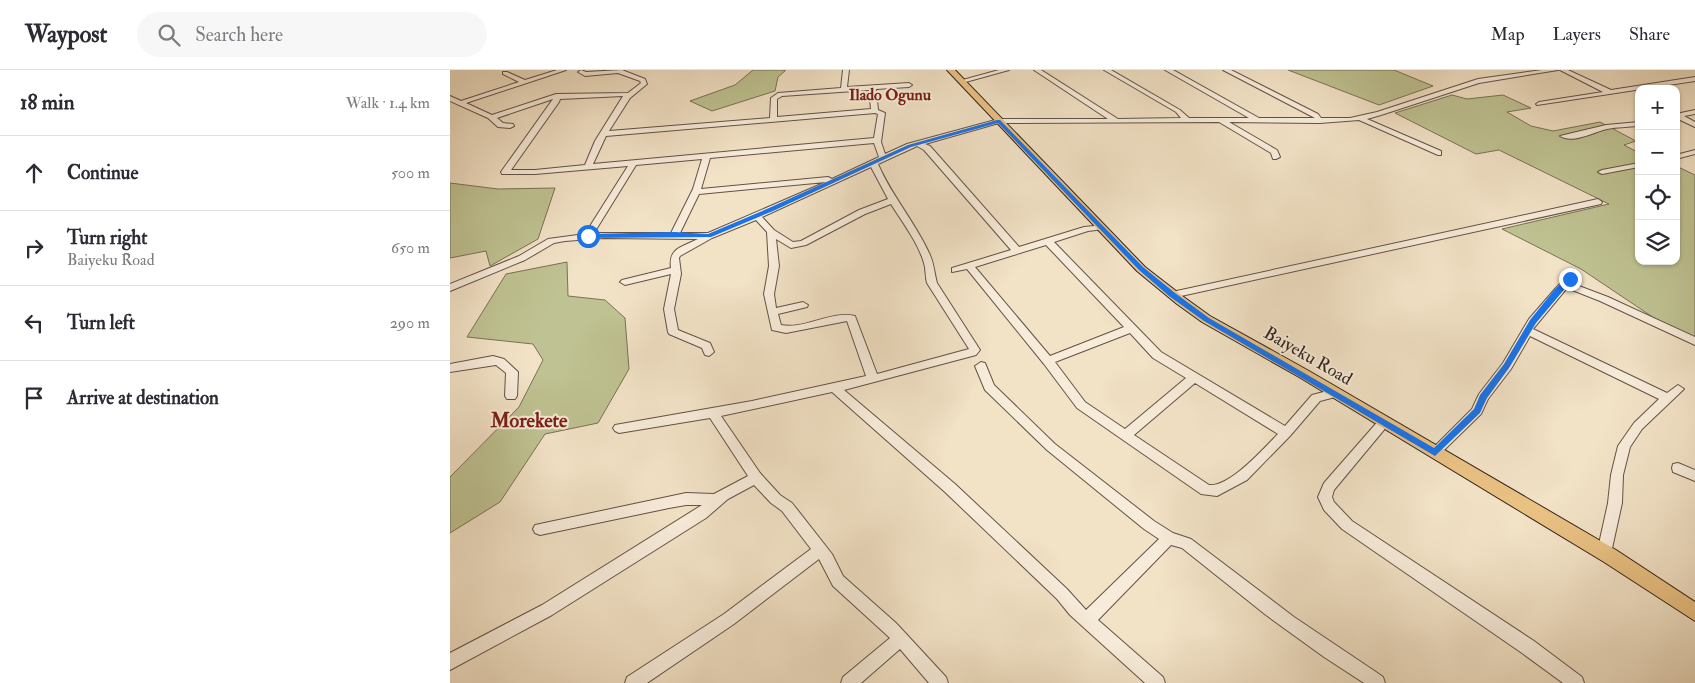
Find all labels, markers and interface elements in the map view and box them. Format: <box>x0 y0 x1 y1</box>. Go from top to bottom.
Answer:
search box <box>137 12 487 57</box>
text: Waypost <box>25 19 107 50</box>
icon: search <box>155 21 183 49</box>
text: Search here <box>195 23 283 47</box>
text: Map <box>1491 23 1525 46</box>
text: Layers <box>1553 23 1601 46</box>
text: Share <box>1629 23 1670 46</box>
district label: Ilado Ogunu <box>849 85 932 106</box>
map controls <box>1635 85 1680 265</box>
button: + <box>1635 85 1680 130</box>
text: 18 min <box>20 89 74 116</box>
text: Walk · 1.4 km <box>346 93 430 113</box>
button: − <box>1635 130 1680 175</box>
icon: ahead <box>20 159 48 187</box>
text: Continue <box>67 161 138 185</box>
text: 500 m <box>391 163 430 183</box>
button: locate <box>1635 175 1680 220</box>
button: layers <box>1635 220 1680 265</box>
route start <box>577 225 600 248</box>
text: Turn right <box>67 226 147 250</box>
icon: right <box>20 234 48 262</box>
text: 650 m <box>391 238 430 258</box>
text: Baiyeku Road <box>67 250 155 270</box>
route end <box>1559 268 1582 291</box>
icon: left <box>20 309 48 337</box>
text: Turn left <box>67 311 135 335</box>
text: 290 m <box>390 313 430 333</box>
street label: Baiyeku Road <box>1260 321 1356 391</box>
icon: arrive <box>20 384 48 412</box>
text: Arrive at destination <box>67 386 219 410</box>
district label: Morekete <box>490 408 568 433</box>

